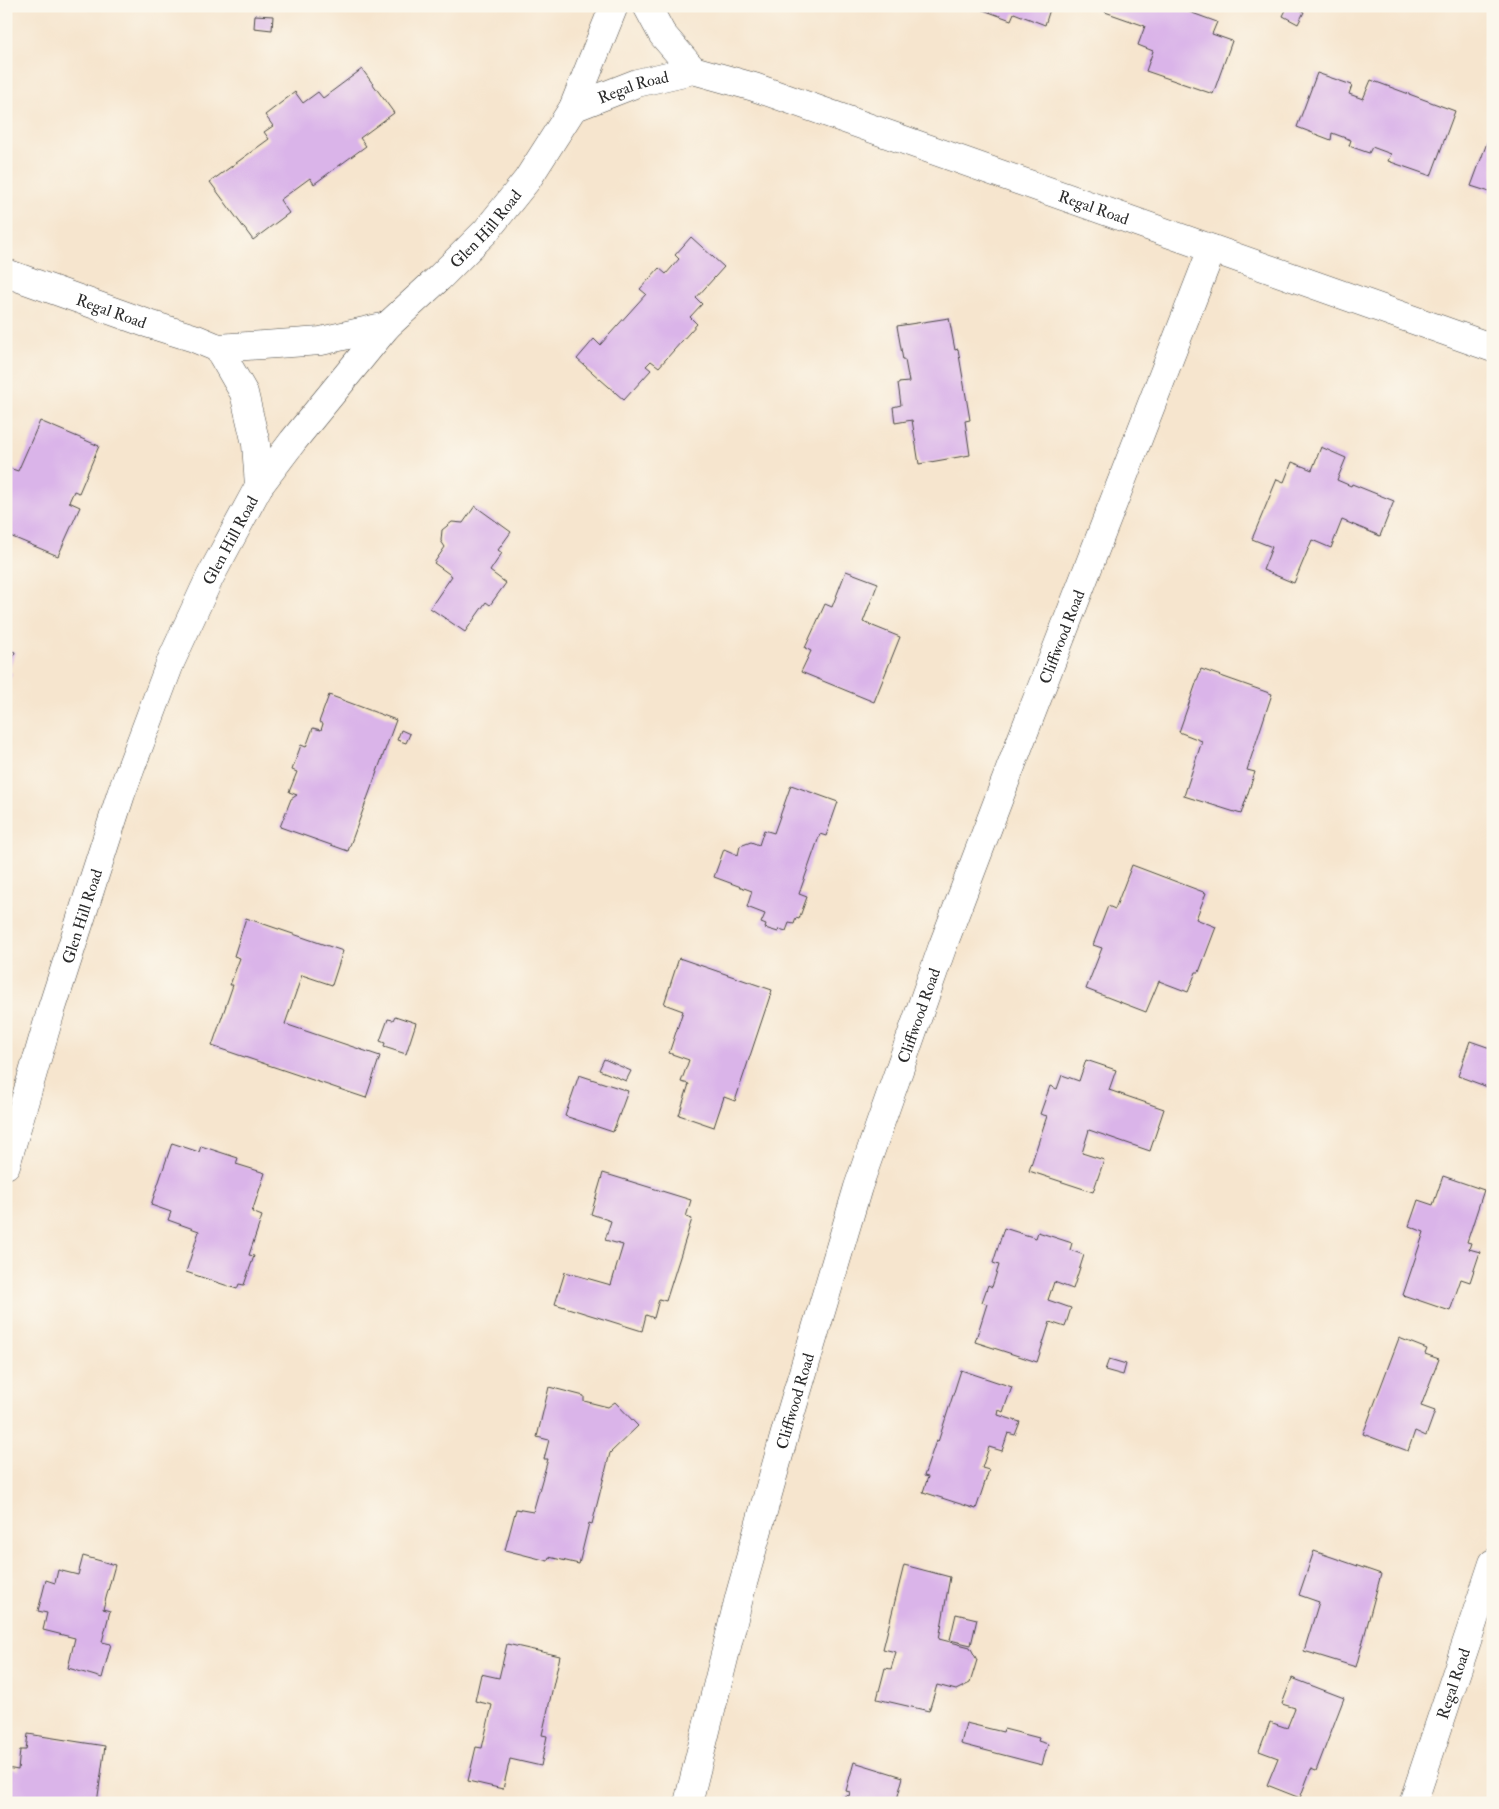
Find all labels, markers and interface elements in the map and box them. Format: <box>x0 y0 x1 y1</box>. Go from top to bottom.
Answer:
street label: Regal Road <box>595 67 671 108</box>
street label: Glen Hill Road <box>446 186 526 273</box>
street label: Regal Road <box>1056 186 1132 230</box>
street label: Regal Road <box>73 290 149 333</box>
street label: Glen Hill Road <box>199 493 263 588</box>
street label: Cliffwood Road <box>1035 587 1090 687</box>
street label: Glen Hill Road <box>58 867 107 966</box>
street label: Cliffwood Road <box>893 966 945 1066</box>
street label: Cliffwood Road <box>772 1351 819 1451</box>
street label: Regal Road <box>1433 1646 1475 1722</box>

